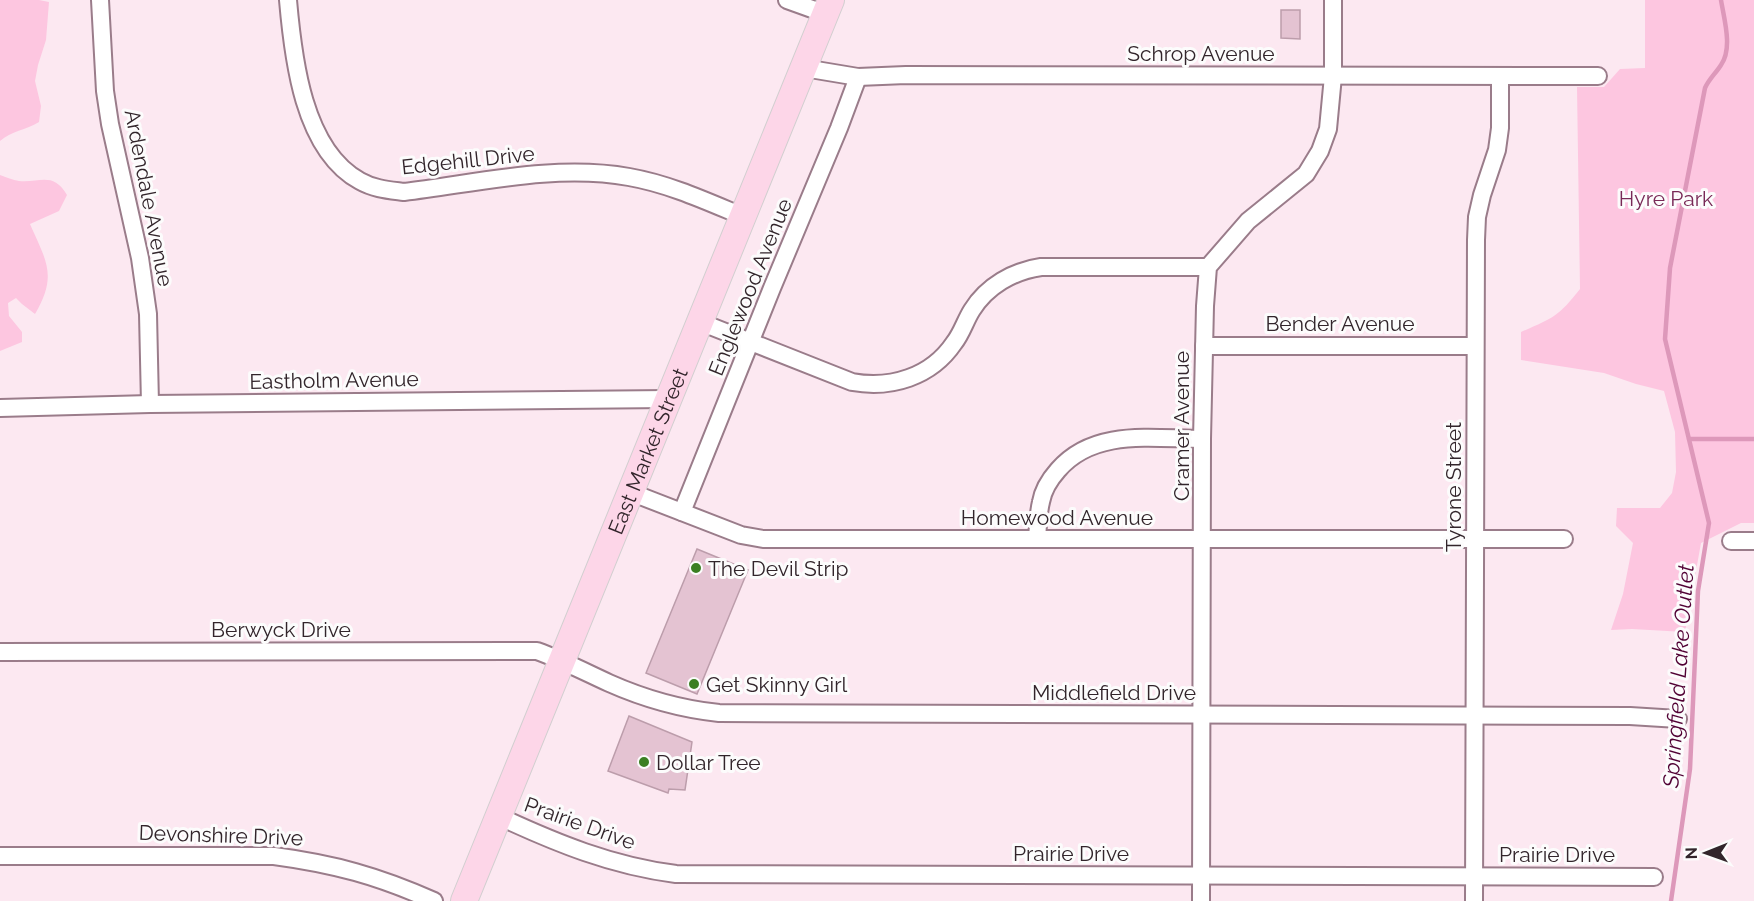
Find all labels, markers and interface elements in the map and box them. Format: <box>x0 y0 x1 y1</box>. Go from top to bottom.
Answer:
street label: Schrop Avenue <box>1127 41 1275 66</box>
street label: Ardendale Avenue <box>120 107 178 289</box>
street label: Edgehill Drive <box>400 141 536 179</box>
park label: Hyre Park <box>1619 186 1713 211</box>
street label: Englewood Avenue <box>703 195 797 379</box>
street label: Bender Avenue <box>1265 311 1415 336</box>
street label: Cramer Avenue <box>1169 351 1194 501</box>
street label: East Market Street <box>602 364 692 538</box>
street label: Eastholm Avenue <box>249 366 419 394</box>
street label: Tyrone Street <box>1441 422 1466 552</box>
street label: Homewood Avenue <box>961 505 1153 530</box>
place label: The Devil Strip <box>708 556 849 581</box>
marker: The Devil Strip <box>689 561 703 575</box>
water label: Springfield Lake Outlet <box>1657 562 1699 790</box>
street label: Berwyck Drive <box>211 617 351 642</box>
place label: Get Skinny Girl <box>706 672 848 697</box>
marker: Get Skinny Girl <box>687 677 701 691</box>
street label: Middlefield Drive <box>1032 680 1196 705</box>
place label: Dollar Tree <box>656 750 761 775</box>
marker: Dollar Tree <box>637 755 651 769</box>
street label: Prairie Drive <box>521 791 639 855</box>
street label: Devonshire Drive <box>138 820 304 850</box>
north arrow <box>1676 823 1736 883</box>
street label: Prairie Drive <box>1013 841 1129 866</box>
street label: Prairie Drive <box>1499 842 1615 867</box>
text: N <box>1682 847 1701 860</box>

